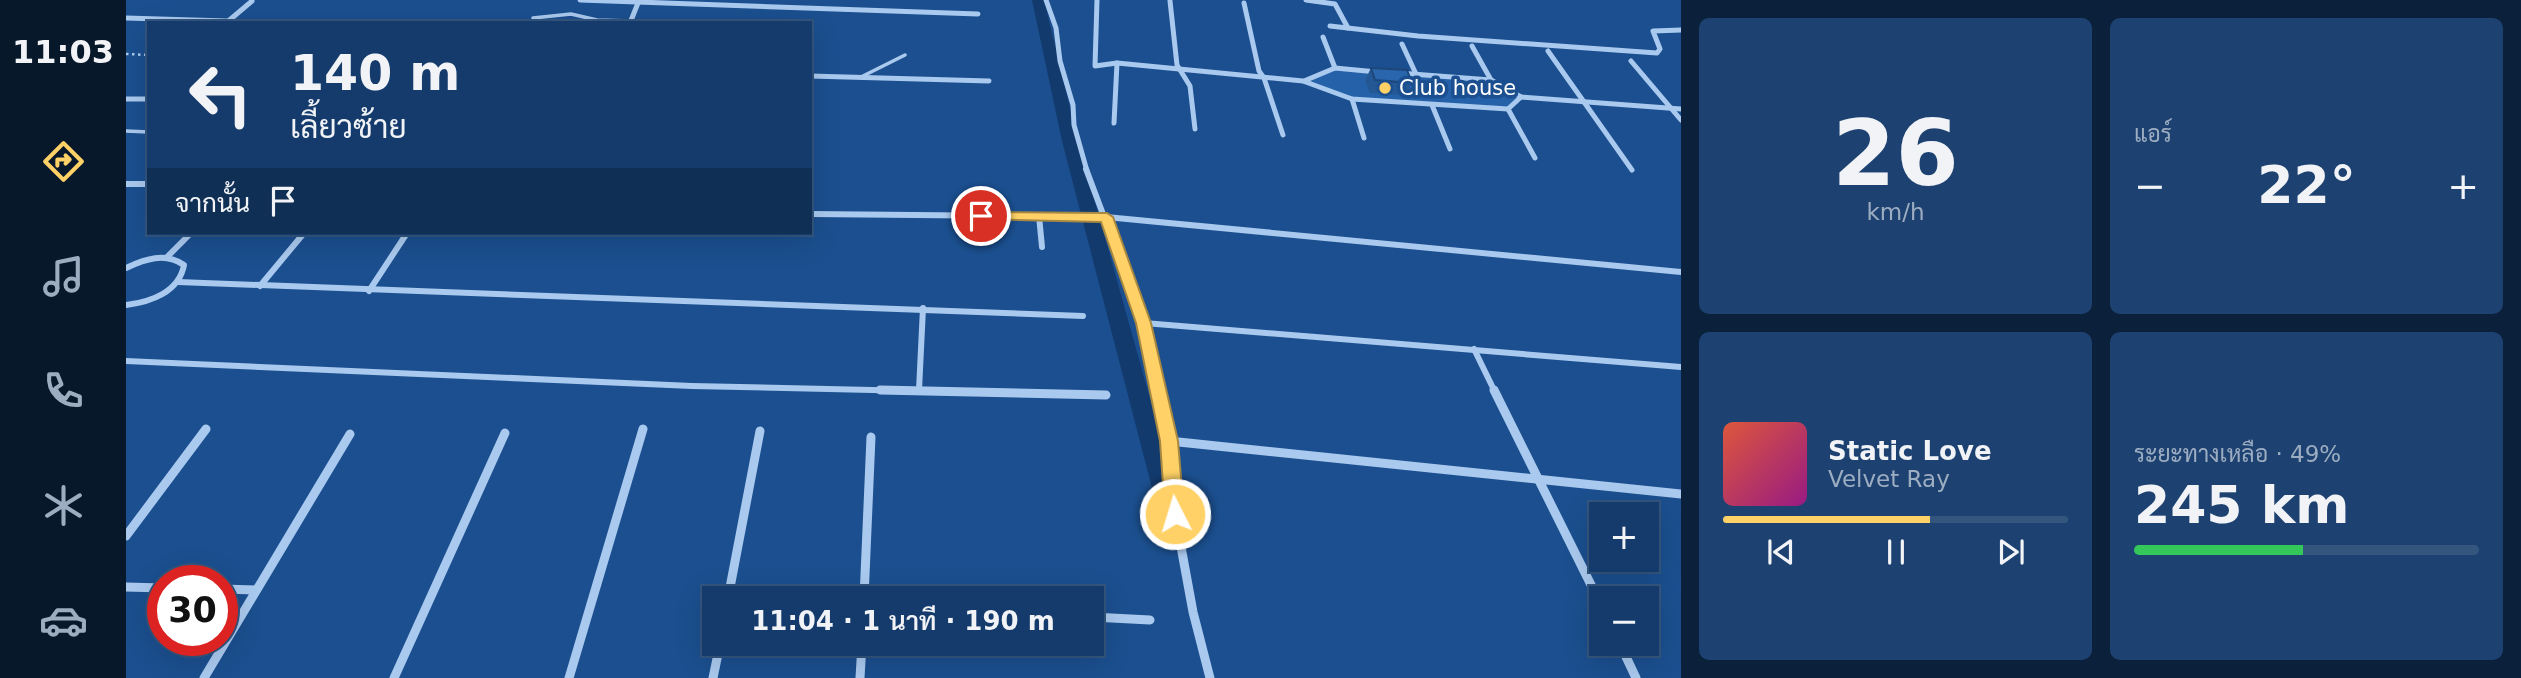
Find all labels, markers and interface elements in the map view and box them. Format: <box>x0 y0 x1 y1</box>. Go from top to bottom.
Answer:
text: 11:03 <box>12 33 114 71</box>
text: 140 m <box>290 45 460 102</box>
icon: left <box>175 49 266 140</box>
place label: Club house <box>1399 76 1516 100</box>
marker: Club house <box>1377 80 1393 96</box>
text: 26 <box>1832 101 1959 206</box>
text: เลี้ยวซ้าย <box>290 108 407 146</box>
text: แอร์ <box>2134 121 2172 147</box>
icon: directions <box>39 137 88 186</box>
text: 22° <box>2257 155 2356 215</box>
text: − <box>2134 164 2166 208</box>
text: + <box>2447 164 2479 208</box>
icon: arrive <box>264 182 302 220</box>
pin <box>951 186 1011 246</box>
text: จากนั้น <box>175 188 250 218</box>
icon: arrive <box>962 197 1000 235</box>
text: km/h <box>1866 199 1925 225</box>
icon: music <box>39 252 88 301</box>
icon: phone <box>39 366 88 415</box>
text: Static Love <box>1828 436 1992 466</box>
text: ระยะทางเหลือ · 49% <box>2134 441 2341 467</box>
text: Velvet Ray <box>1828 466 1950 492</box>
text: 245 km <box>2134 475 2349 535</box>
position arrow <box>1138 477 1212 551</box>
icon: climate <box>39 481 88 530</box>
map controls <box>1589 502 1659 656</box>
button: + <box>1589 502 1659 572</box>
icon: previous <box>1762 533 1800 571</box>
icon: pause <box>1877 533 1915 571</box>
icon: next <box>1992 533 2030 571</box>
speed limit sign: 30 <box>147 565 238 656</box>
button: − <box>1589 586 1659 656</box>
icon: car <box>39 596 88 645</box>
text: 11:04 · 1 นาที · 190 m <box>751 606 1055 636</box>

